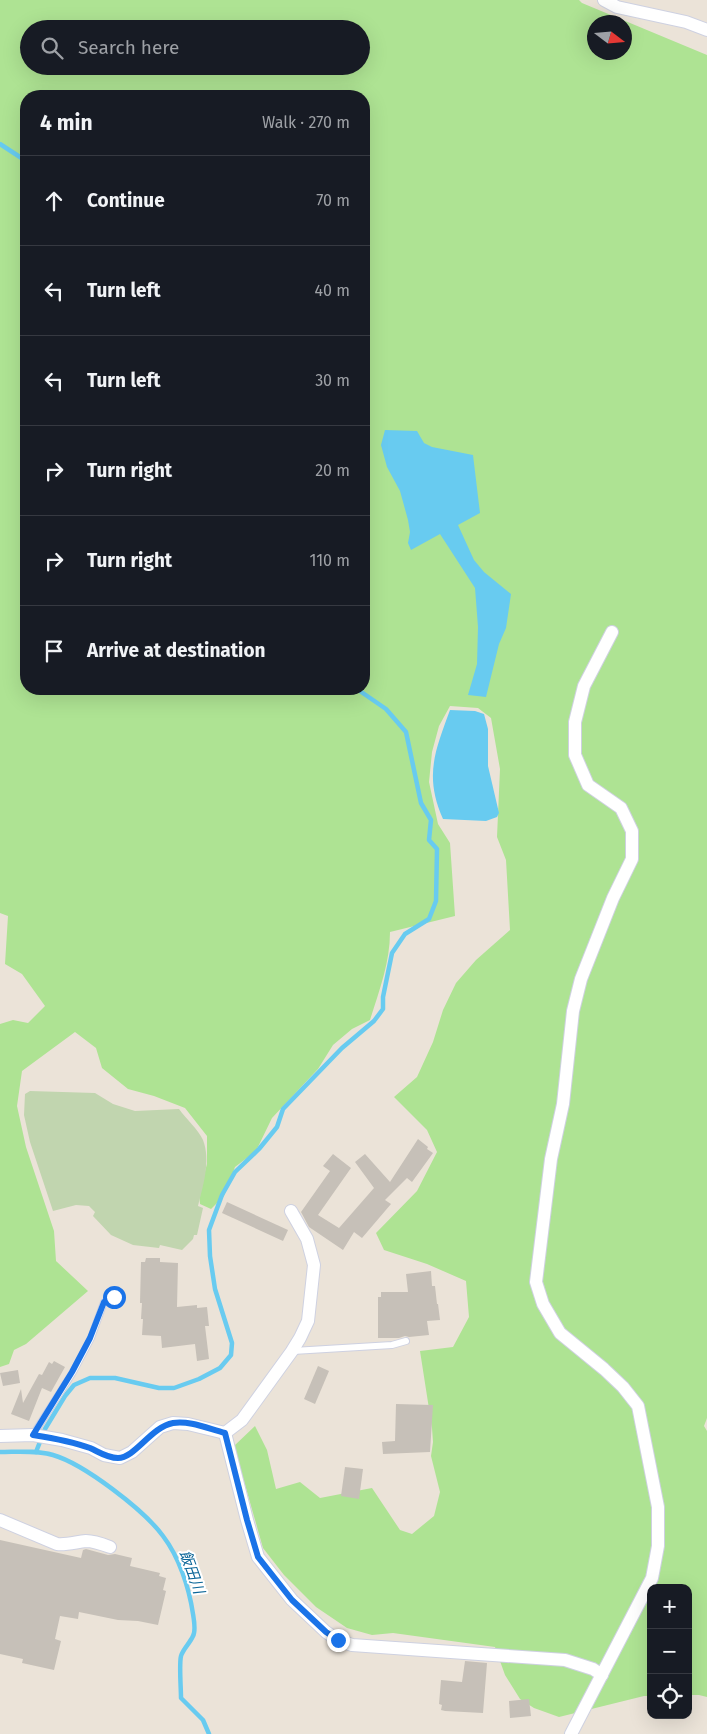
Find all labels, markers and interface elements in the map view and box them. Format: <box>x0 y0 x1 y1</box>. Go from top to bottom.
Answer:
north arrow <box>587 15 632 60</box>
search box <box>20 20 370 75</box>
icon: search <box>38 34 66 62</box>
text: Search here <box>78 36 179 59</box>
text: 4 min <box>40 110 93 136</box>
text: Walk · 270 m <box>262 113 350 132</box>
icon: ahead <box>40 187 68 215</box>
text: Continue <box>87 189 165 212</box>
text: 70 m <box>316 191 350 210</box>
icon: left <box>40 277 68 305</box>
text: Turn left <box>87 279 161 302</box>
text: 40 m <box>315 281 350 300</box>
icon: left <box>40 367 68 395</box>
text: Turn left <box>87 369 161 392</box>
text: 30 m <box>315 371 350 390</box>
icon: right <box>40 457 68 485</box>
text: Turn right <box>87 459 172 482</box>
text: 20 m <box>315 461 350 480</box>
icon: right <box>40 547 68 575</box>
text: Turn right <box>87 549 172 572</box>
text: 110 m <box>309 551 350 570</box>
icon: arrive <box>40 637 68 665</box>
text: Arrive at destination <box>87 639 266 662</box>
route start <box>103 1286 126 1309</box>
water label: 飯田川 <box>176 1548 209 1598</box>
map controls <box>647 1584 692 1719</box>
button: + <box>647 1584 692 1629</box>
route end <box>327 1629 350 1652</box>
button: − <box>647 1629 692 1674</box>
button: locate <box>647 1674 692 1719</box>

